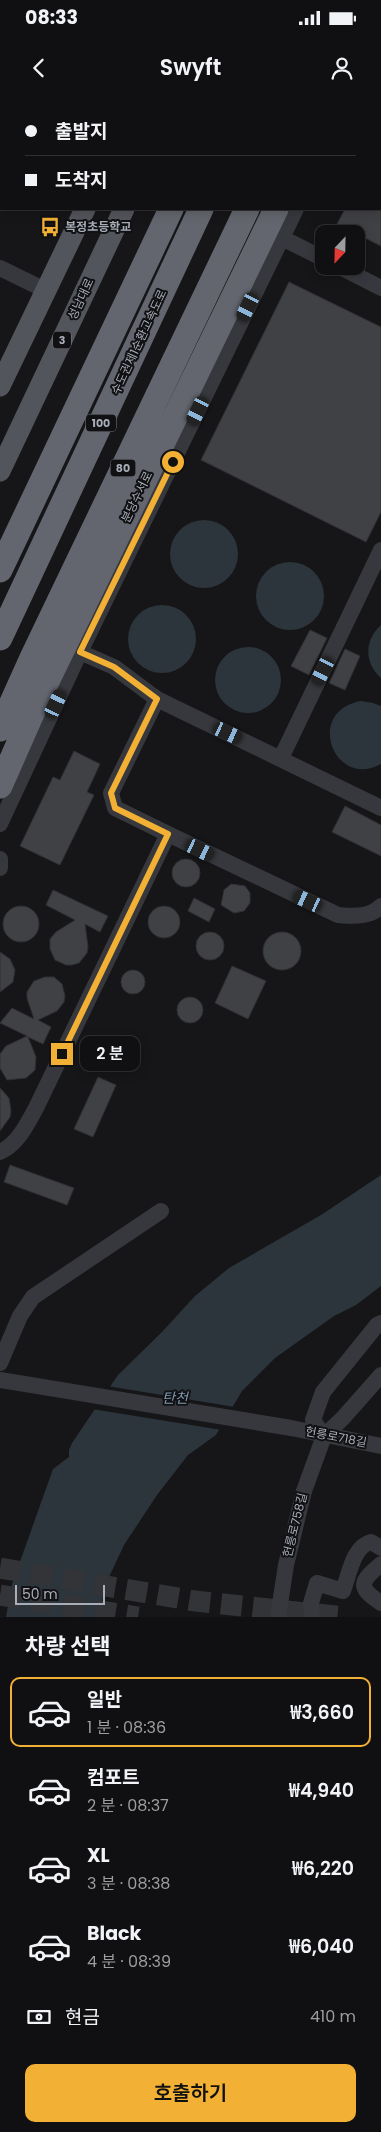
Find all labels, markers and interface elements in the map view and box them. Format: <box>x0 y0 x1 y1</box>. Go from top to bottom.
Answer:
text: 08:33 <box>25 4 78 31</box>
text: Swyft <box>160 52 221 83</box>
icon: back <box>25 54 53 82</box>
icon: person <box>328 54 356 82</box>
text: 출발지 <box>55 118 107 145</box>
text: 도착지 <box>55 167 107 194</box>
bus stop icon: 복정초등학교 <box>39 216 61 238</box>
place label: 복정초등학교 <box>65 218 131 235</box>
north arrow <box>315 225 365 275</box>
map controls <box>315 225 365 275</box>
street label: 성남대로 <box>64 275 98 322</box>
street label: 수도권제1순환고속도로 <box>107 286 170 397</box>
car <box>234 290 261 324</box>
road number: 3 <box>53 332 71 348</box>
car <box>184 394 211 428</box>
road number: 100 <box>86 414 116 432</box>
route start <box>162 451 184 473</box>
road number: 80 <box>110 459 136 476</box>
street label: 분당수서로 <box>117 468 156 525</box>
car <box>309 654 336 688</box>
car <box>42 687 69 721</box>
car <box>211 720 244 746</box>
car <box>183 837 216 863</box>
car <box>291 888 324 914</box>
callout: 2 분 <box>80 1036 140 1072</box>
text: 2 분 <box>96 1042 124 1065</box>
route end <box>51 1043 73 1065</box>
water label: 탄천 <box>162 1388 189 1408</box>
street label: 헌릉로718길 <box>304 1422 368 1451</box>
street label: 헌릉로758길 <box>278 1491 311 1559</box>
scale bar <box>15 1582 105 1605</box>
text: 50 m <box>22 1584 58 1604</box>
text: 차량 선택 <box>25 1631 111 1662</box>
text: 일반 <box>87 1686 122 1713</box>
icon: car <box>27 1690 72 1735</box>
text: ₩3,660 <box>290 1699 354 1726</box>
text: 1 분 · 08:36 <box>87 1716 166 1739</box>
text: 컴포트 <box>87 1764 139 1791</box>
icon: car <box>27 1768 72 1813</box>
text: ₩4,940 <box>289 1777 354 1804</box>
text: 2 분 · 08:37 <box>87 1794 169 1817</box>
text: XL <box>87 1842 110 1869</box>
icon: car <box>27 1846 72 1891</box>
text: ₩6,220 <box>292 1855 354 1882</box>
text: 3 분 · 08:38 <box>87 1872 170 1895</box>
text: Black <box>87 1920 141 1947</box>
icon: car <box>27 1924 72 1969</box>
text: ₩6,040 <box>289 1933 354 1960</box>
text: 4 분 · 08:39 <box>87 1950 171 1973</box>
icon: cash <box>25 2003 53 2031</box>
text: 현금 <box>65 2004 100 2031</box>
text: 410 m <box>310 2005 356 2028</box>
button: 호출하기 <box>25 2064 356 2122</box>

